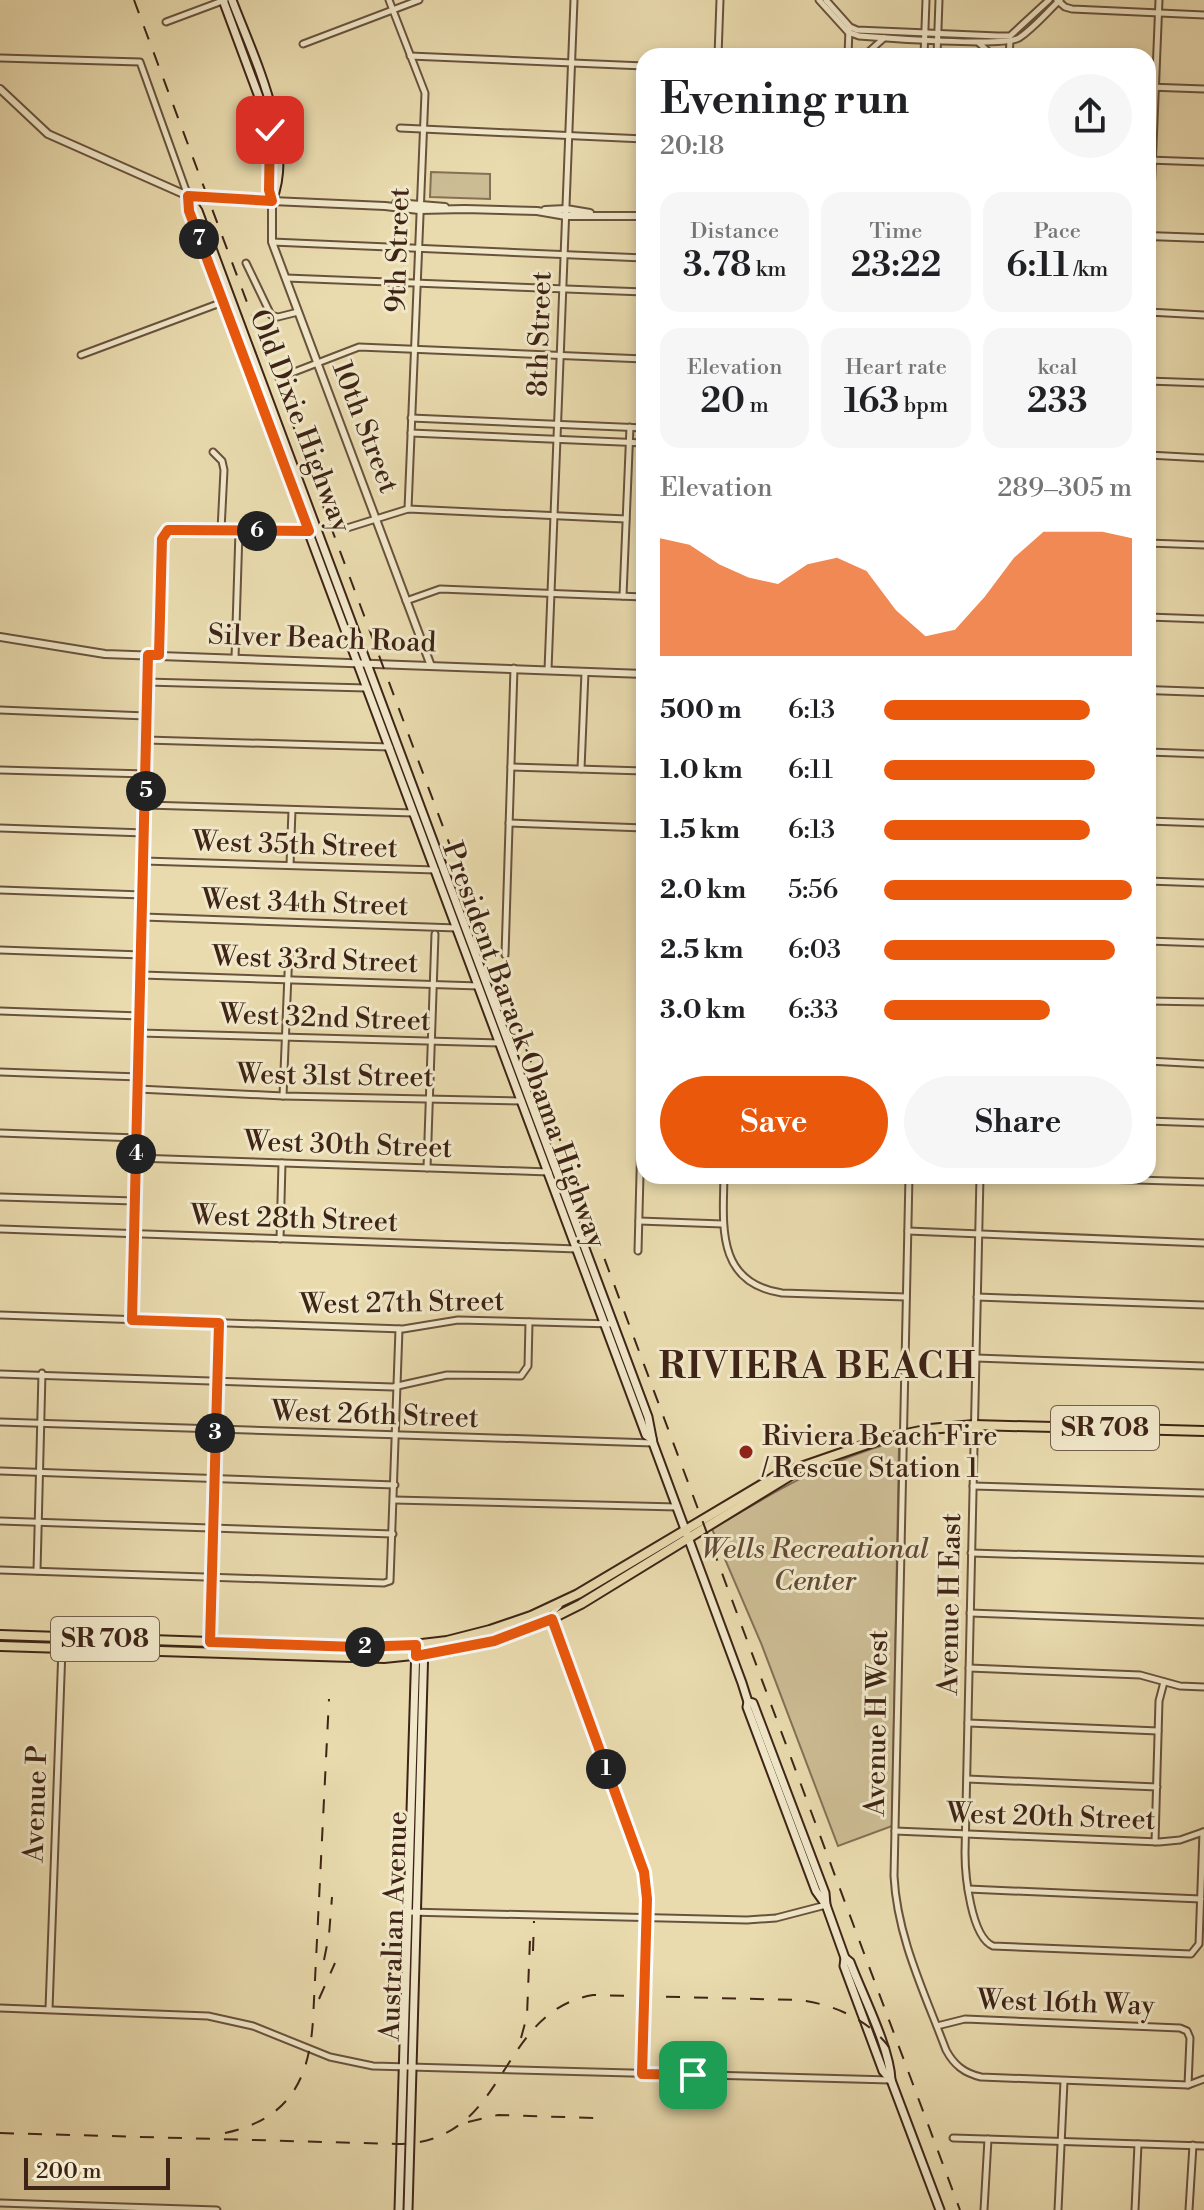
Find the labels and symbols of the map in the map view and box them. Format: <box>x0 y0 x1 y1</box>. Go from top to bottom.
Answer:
pin <box>236 96 304 164</box>
street label: 9th Street <box>378 186 418 313</box>
pin: 7 <box>179 219 219 259</box>
street label: 8th Street <box>520 270 560 398</box>
street label: Old Dixie Highway <box>241 305 359 538</box>
street label: 10th Street <box>324 356 406 498</box>
pin: 6 <box>237 511 277 551</box>
street label: Silver Beach Road <box>207 618 437 660</box>
pin: 5 <box>126 771 166 811</box>
street label: West 35th Street <box>191 824 398 866</box>
street label: President Barack Obama Highway <box>434 837 614 1253</box>
street label: West 34th Street <box>200 882 409 924</box>
street label: West 33rd Street <box>210 939 419 981</box>
street label: West 32nd Street <box>218 997 431 1039</box>
street label: West 31st Street <box>235 1057 434 1095</box>
street label: West 30th Street <box>242 1124 453 1166</box>
pin: 4 <box>116 1134 156 1174</box>
street label: West 28th Street <box>189 1198 399 1240</box>
street label: West 27th Street <box>298 1284 505 1322</box>
district label: RIVIERA BEACH <box>659 1345 977 1390</box>
street label: West 26th Street <box>270 1394 479 1436</box>
road number: SR 708 <box>1051 1406 1159 1450</box>
pin: 3 <box>195 1413 235 1453</box>
place label: Riviera Beach Fire / Rescue Station 1 <box>761 1419 998 1486</box>
marker: Riviera Beach Fire / Rescue Station 1 <box>737 1443 755 1461</box>
street label: Avenue H East <box>931 1513 969 1696</box>
park label: Wells Recreational Center <box>701 1532 929 1599</box>
road number: SR 708 <box>51 1617 159 1661</box>
pin: 2 <box>345 1627 385 1667</box>
street label: Avenue H West <box>858 1629 896 1817</box>
street label: Avenue P <box>16 1745 56 1864</box>
pin: 1 <box>586 1749 626 1789</box>
street label: West 20th Street <box>945 1796 1156 1838</box>
street label: Australian Avenue <box>372 1810 416 2043</box>
street label: West 16th Way <box>976 1982 1156 2024</box>
pin <box>659 2041 727 2109</box>
scale bar <box>24 2154 170 2190</box>

